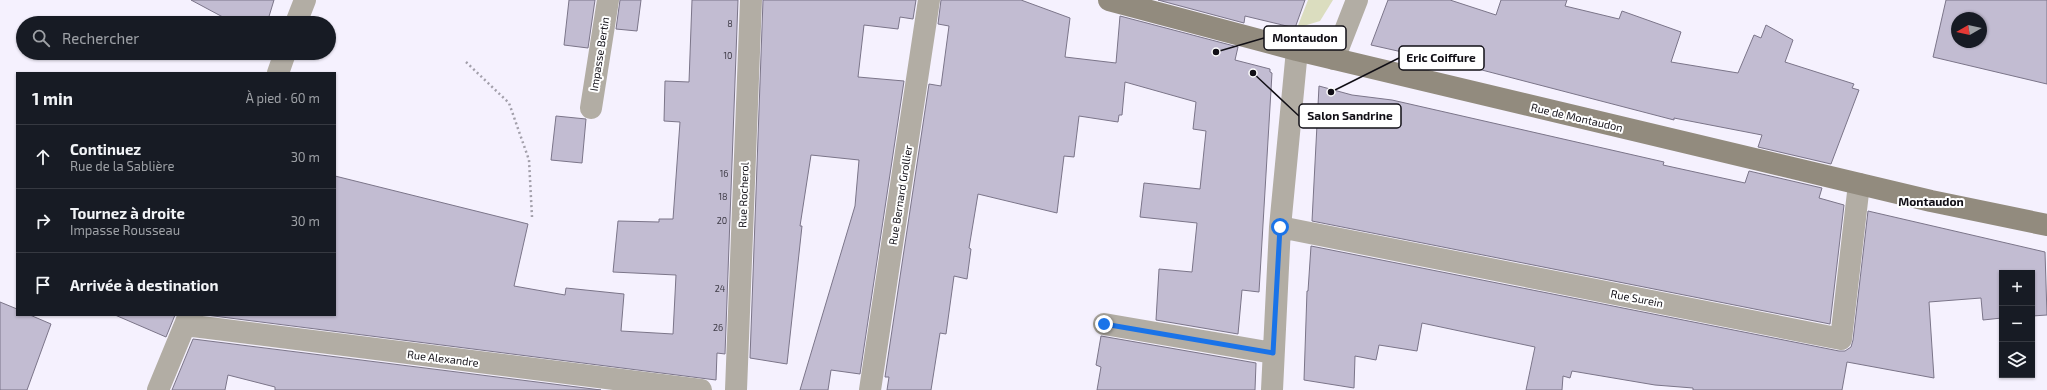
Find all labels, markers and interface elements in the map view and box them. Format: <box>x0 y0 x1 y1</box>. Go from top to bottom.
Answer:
north arrow <box>1951 12 1987 48</box>
search box <box>16 16 336 60</box>
street label: Impasse Bertin <box>587 16 611 92</box>
house number: 8 <box>727 18 733 29</box>
callout: Montaudon <box>1264 26 1346 50</box>
icon: search <box>30 27 52 49</box>
text: Rechercher <box>62 29 139 47</box>
text: Montaudon <box>1272 30 1338 44</box>
callout: Eric Coiffure <box>1399 46 1484 70</box>
house number: 10 <box>723 50 733 61</box>
text: Eric Coiffure <box>1406 50 1476 64</box>
text: 1 min <box>32 88 73 108</box>
text: À pied · 60 m <box>246 90 320 106</box>
street label: Rue de Montaudon <box>1530 100 1624 134</box>
callout: Salon Sandrine <box>1299 104 1401 128</box>
text: Salon Sandrine <box>1307 108 1393 122</box>
text: Continuez <box>70 140 141 158</box>
street label: Rue Bernard Grollier <box>886 143 914 246</box>
icon: ahead <box>32 146 54 168</box>
text: 30 m <box>291 149 320 165</box>
text: Rue de la Sablière <box>70 158 174 174</box>
street label: Rue Rocherol <box>735 161 751 228</box>
house number: 16 <box>720 168 728 179</box>
house number: 18 <box>718 191 728 202</box>
district label: Montaudon <box>1898 194 1964 208</box>
text: Tournez à droite <box>70 204 185 222</box>
icon: right <box>32 210 54 232</box>
text: 30 m <box>291 213 320 229</box>
house number: 20 <box>717 215 727 226</box>
route start <box>1271 218 1289 236</box>
text: Impasse Rousseau <box>70 222 180 238</box>
map controls <box>1999 270 2035 378</box>
button: + <box>1999 270 2035 306</box>
icon: arrive <box>32 274 54 296</box>
text: Arrivée à destination <box>70 276 218 294</box>
house number: 24 <box>715 283 726 294</box>
street label: Rue Surein <box>1610 287 1664 309</box>
button: − <box>1999 306 2035 342</box>
route end <box>1095 315 1113 333</box>
house number: 26 <box>713 322 723 333</box>
button: layers <box>1999 342 2035 378</box>
street label: Rue Alexandre <box>407 347 480 369</box>

